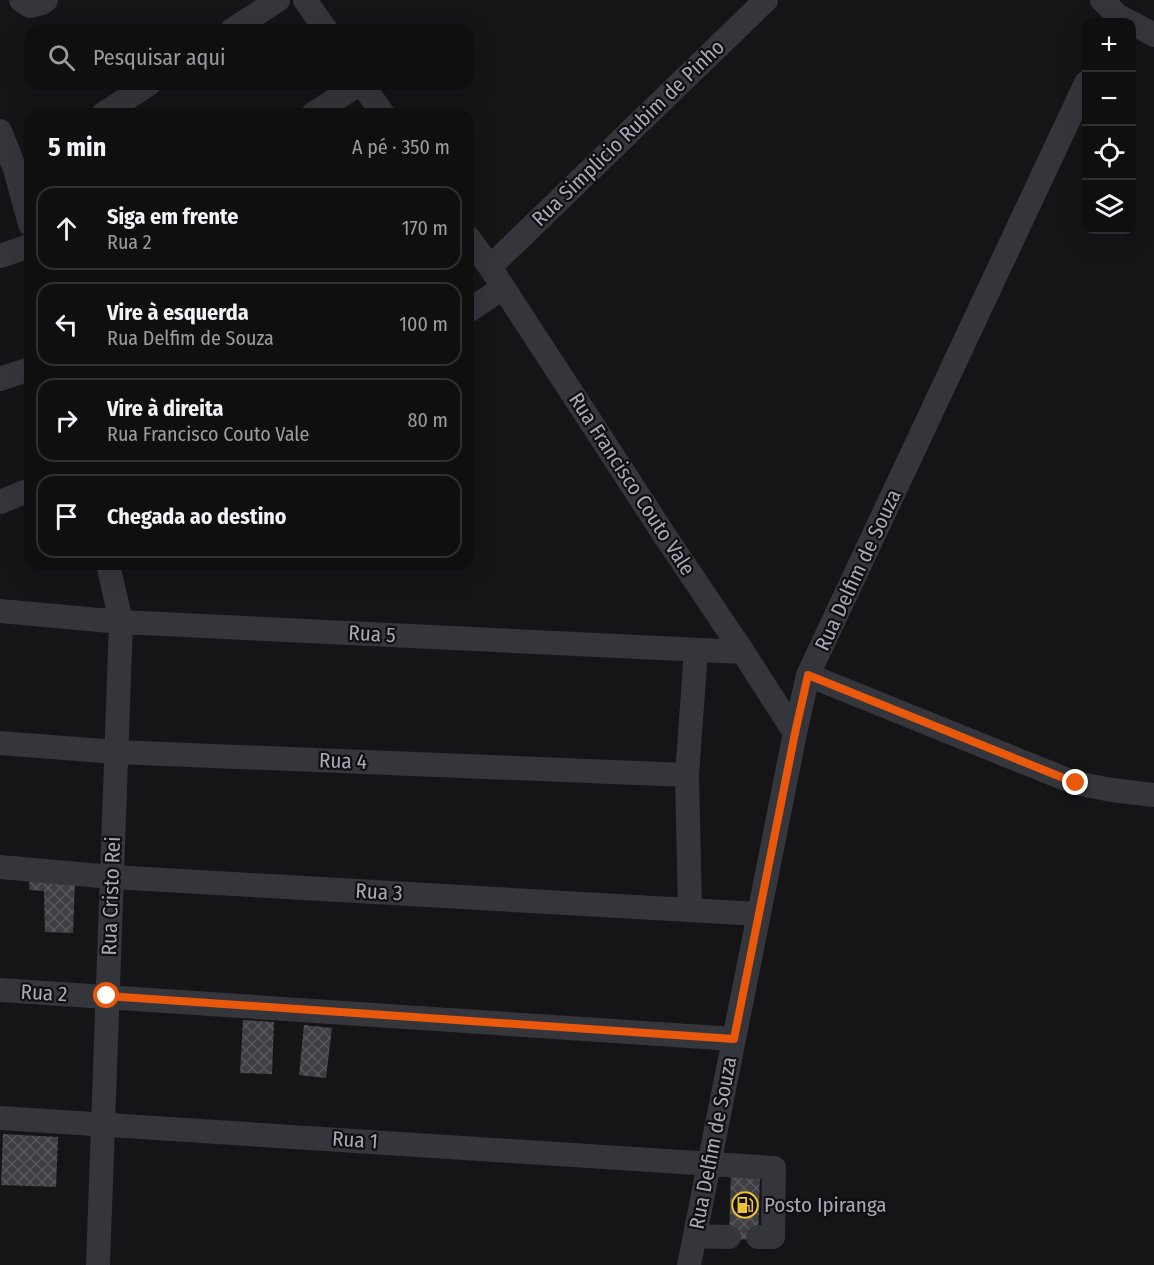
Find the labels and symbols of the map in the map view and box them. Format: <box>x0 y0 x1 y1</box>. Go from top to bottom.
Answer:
street label: Rua Simplicio Rubim de Pinho <box>526 34 730 232</box>
street label: Rua Francisco Couto Vale <box>563 388 701 580</box>
street label: Rua Delfim de Souza <box>809 485 907 655</box>
street label: Rua 5 <box>348 620 396 648</box>
street label: Rua 4 <box>319 747 367 775</box>
route end <box>1062 769 1088 795</box>
street label: Rua Cristo Rei <box>96 836 126 956</box>
street label: Rua 3 <box>355 878 403 906</box>
street label: Rua 2 <box>20 979 68 1007</box>
route start <box>93 982 119 1008</box>
street label: Rua Delfim de Souza <box>684 1055 742 1231</box>
street label: Rua 1 <box>331 1125 379 1155</box>
fuel station icon: Posto Ipiranga <box>730 1190 760 1220</box>
place label: Posto Ipiranga <box>764 1192 887 1218</box>

